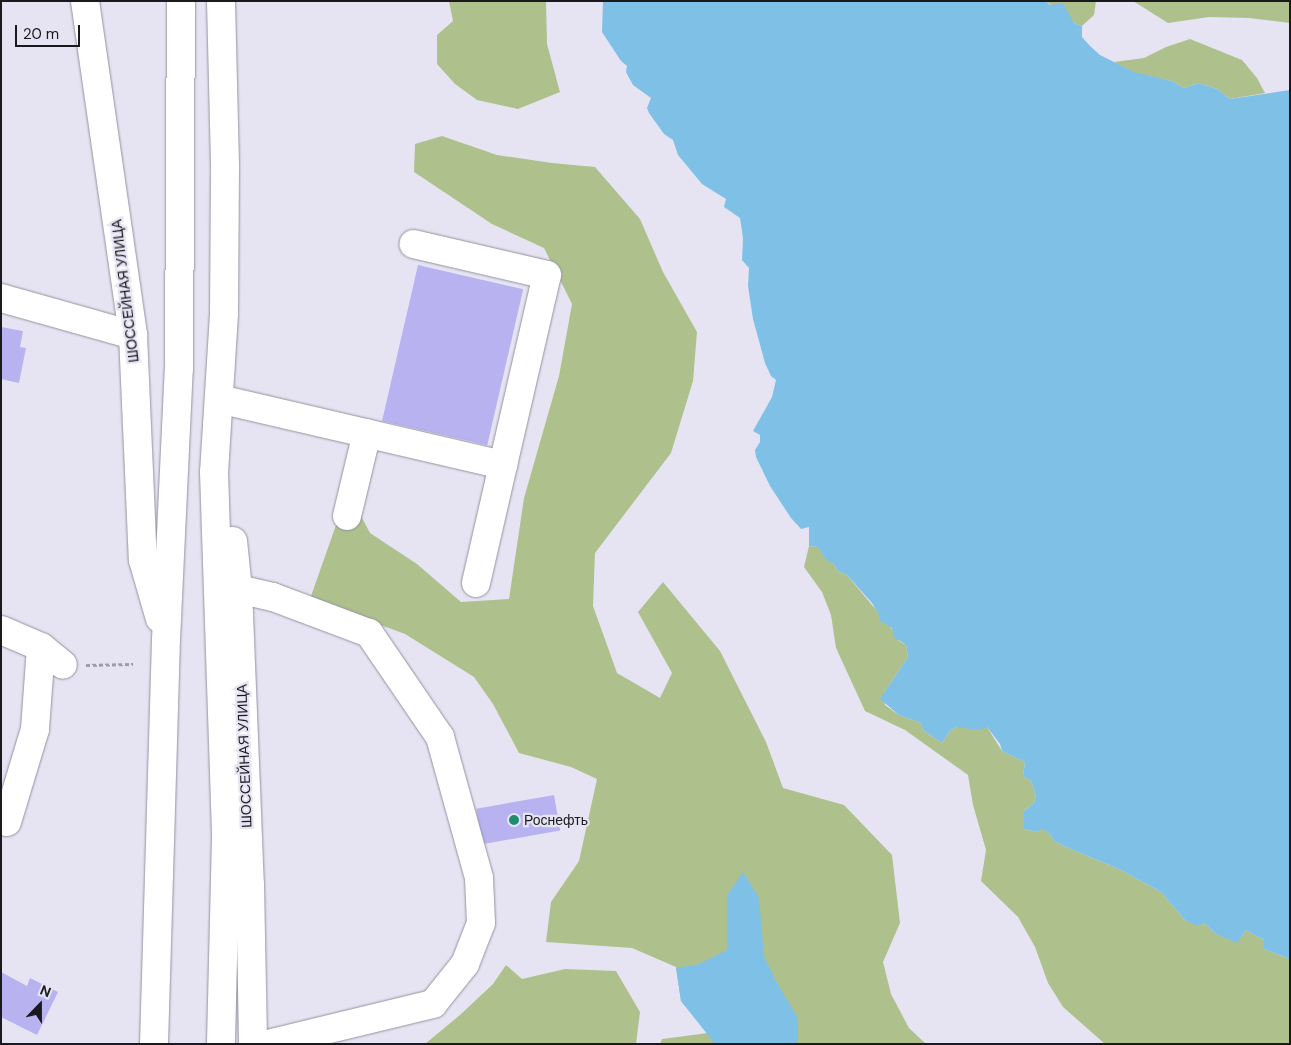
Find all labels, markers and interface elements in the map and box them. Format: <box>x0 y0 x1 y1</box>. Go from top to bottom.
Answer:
scale bar <box>18 15 82 47</box>
text: 20 m <box>23 24 59 44</box>
street label: ШОССЕЙНАЯ УЛИЦА <box>108 219 142 363</box>
street label: ШОССЕЙНАЯ УЛИЦА <box>233 684 255 828</box>
place label: Роснефть <box>524 812 588 828</box>
marker: Роснефть <box>508 814 520 826</box>
north arrow <box>15 980 65 1030</box>
text: N <box>38 981 54 1001</box>

